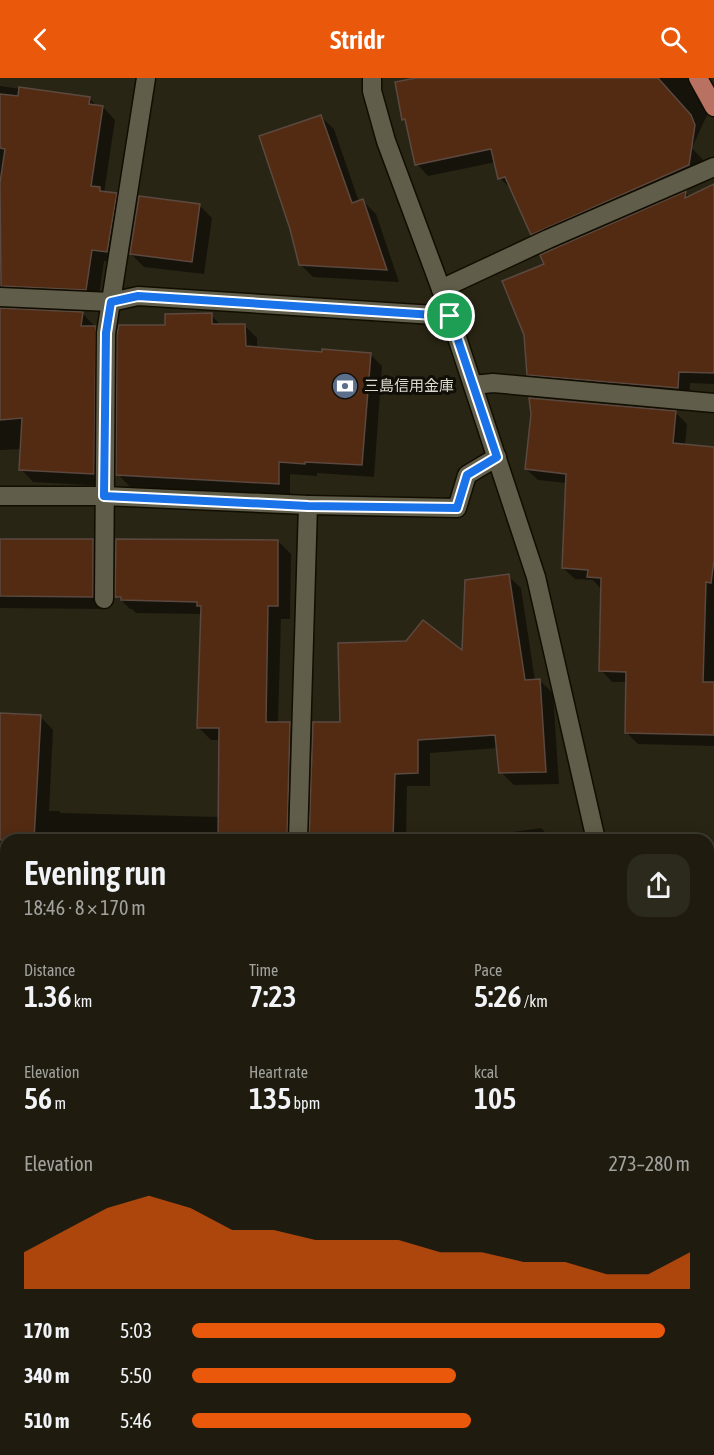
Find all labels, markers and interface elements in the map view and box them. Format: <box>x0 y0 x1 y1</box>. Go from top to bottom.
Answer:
icon: back <box>24 23 57 56</box>
icon: search <box>657 23 690 56</box>
text: Stridr <box>330 24 384 55</box>
pin <box>424 290 475 341</box>
icon: arrive <box>433 299 466 332</box>
bank icon: 三島信用金庫 <box>330 371 360 401</box>
place label: 三島信用金庫 <box>364 377 454 394</box>
text: Evening run <box>24 854 166 892</box>
button: share <box>627 854 690 917</box>
text: 18:46 · 8 × 170 m <box>24 896 146 919</box>
text: Distance <box>24 961 75 979</box>
text: Time <box>249 961 278 979</box>
text: Pace <box>474 961 502 979</box>
text: 1.36 <box>24 979 72 1013</box>
text: 7:23 <box>249 979 297 1013</box>
text: 5:26 <box>474 979 522 1013</box>
text: km <box>72 992 92 1010</box>
text: /km <box>522 992 548 1010</box>
text: Elevation <box>24 1063 79 1081</box>
text: Heart rate <box>249 1063 308 1081</box>
text: kcal <box>474 1063 498 1081</box>
text: 56 <box>24 1081 52 1115</box>
text: 135 <box>249 1081 291 1115</box>
text: 105 <box>474 1081 516 1115</box>
text: m <box>52 1094 66 1112</box>
text: bpm <box>291 1094 320 1112</box>
text: Elevation <box>24 1152 93 1175</box>
text: 273–280 m <box>608 1152 690 1175</box>
text: 170 m <box>24 1319 69 1342</box>
text: 5:03 <box>120 1319 152 1342</box>
text: 340 m <box>24 1364 69 1387</box>
text: 5:50 <box>120 1364 152 1387</box>
text: 510 m <box>24 1409 69 1432</box>
text: 5:46 <box>120 1409 152 1432</box>

